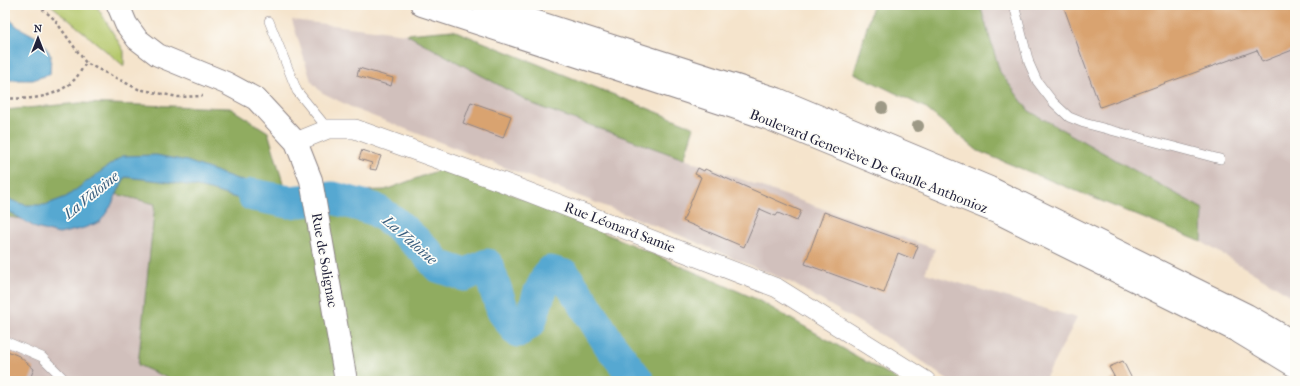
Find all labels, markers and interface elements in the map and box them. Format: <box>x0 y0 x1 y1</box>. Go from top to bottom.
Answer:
north arrow <box>18 18 58 58</box>
text: N <box>34 22 43 35</box>
street label: Boulevard Geneviève De Gaulle Anthonioz <box>747 106 990 217</box>
water label: La Valoine <box>59 167 123 223</box>
street label: Rue Léonard Samie <box>562 198 678 256</box>
street label: Rue de Solignac <box>308 211 341 309</box>
water label: La Valoine <box>378 211 442 269</box>

